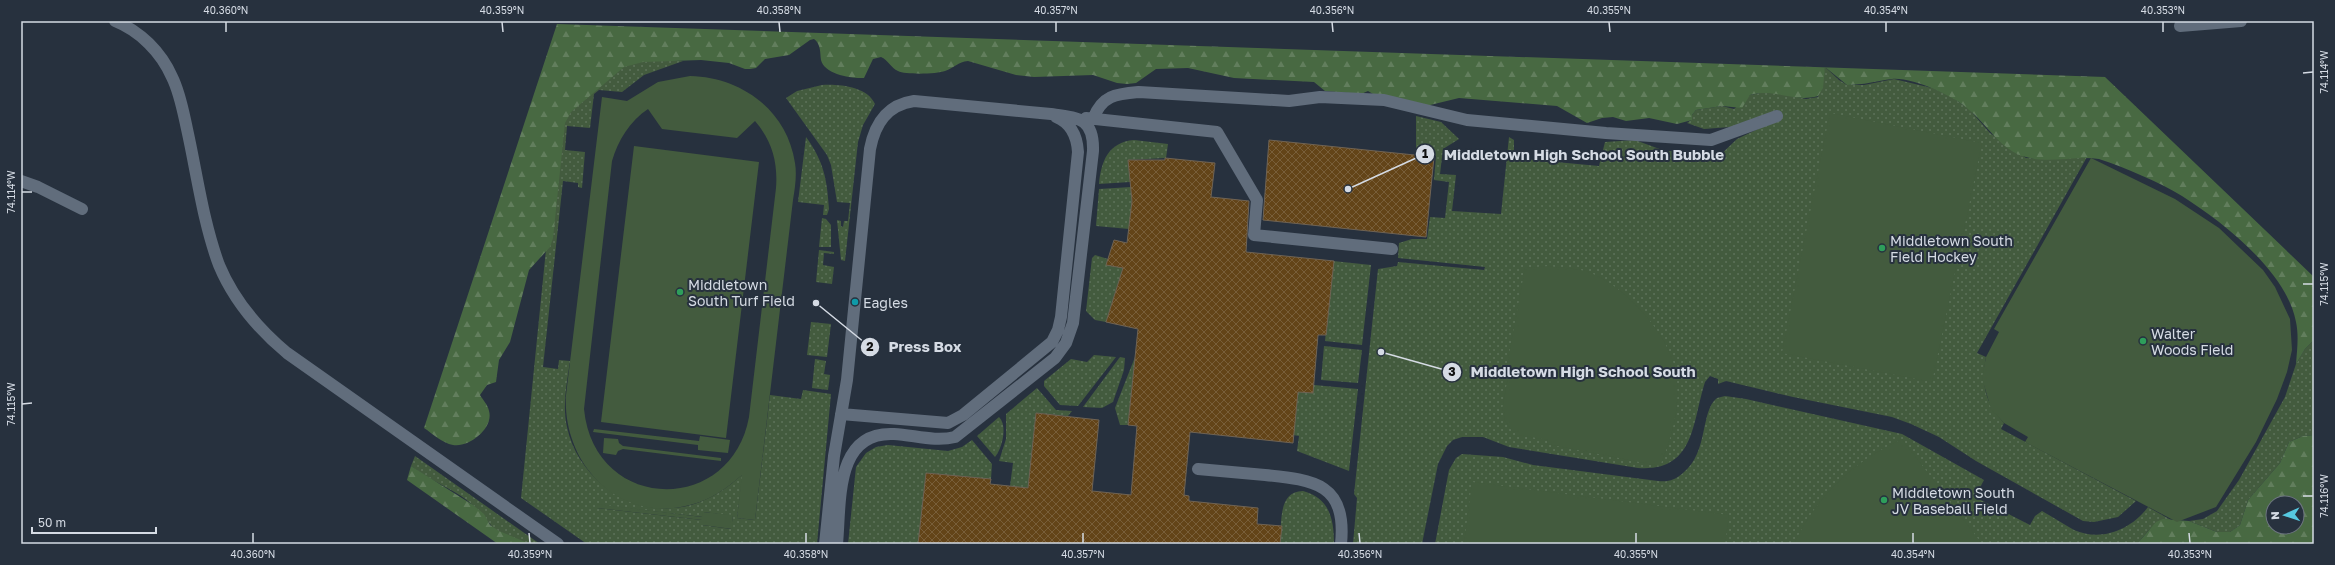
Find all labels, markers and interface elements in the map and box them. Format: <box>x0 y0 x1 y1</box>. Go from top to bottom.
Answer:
text: 40.360°N <box>204 4 248 16</box>
text: 40.359°N <box>480 4 524 16</box>
text: 40.358°N <box>757 4 801 16</box>
text: 40.357°N <box>1034 4 1078 16</box>
text: 40.356°N <box>1310 4 1354 16</box>
text: 40.355°N <box>1587 4 1631 16</box>
text: 40.354°N <box>1864 4 1908 16</box>
text: 40.353°N <box>2141 4 2185 16</box>
text: 74.114°W <box>2318 50 2330 94</box>
callout: Middletown High School South Bubble <box>1415 141 1732 168</box>
text: Middletown High School South Bubble <box>1444 145 1724 163</box>
text: 1 <box>1422 146 1428 161</box>
text: 74.114°W <box>5 170 17 214</box>
place label: Middletown South Field Hockey <box>1890 232 2013 265</box>
marker: Middletown South Field Hockey <box>1877 243 1887 253</box>
text: 74.115°W <box>2318 262 2330 306</box>
place label: Middletown South Turf Field <box>688 276 795 309</box>
marker: Middletown South Turf Field <box>675 287 685 297</box>
place label: Eagles <box>863 294 908 311</box>
marker: Eagles <box>850 297 860 307</box>
place label: Walter Woods Field <box>2151 325 2233 358</box>
callout: Press Box <box>860 334 969 361</box>
marker: Walter Woods Field <box>2138 336 2148 346</box>
text: Press Box <box>888 337 962 355</box>
text: 2 <box>866 339 874 354</box>
callout: Middletown High School South <box>1442 358 1703 385</box>
text: Middletown High School South <box>1471 362 1695 380</box>
text: 3 <box>1448 364 1456 379</box>
text: 74.115°W <box>5 382 17 426</box>
text: 74.116°W <box>2318 474 2330 518</box>
place label: Middletown South JV Baseball Field <box>1892 484 2015 517</box>
marker: Middletown South JV Baseball Field <box>1879 495 1889 505</box>
north arrow <box>2265 495 2305 535</box>
scale bar <box>32 509 156 535</box>
text: N <box>2268 511 2281 520</box>
text: 50 m <box>38 515 66 530</box>
text: 40.360°N <box>231 548 275 560</box>
text: 40.359°N <box>508 548 552 560</box>
text: 40.358°N <box>784 548 828 560</box>
text: 40.357°N <box>1061 548 1105 560</box>
text: 40.356°N <box>1338 548 1382 560</box>
text: 40.355°N <box>1614 548 1658 560</box>
text: 40.354°N <box>1891 548 1935 560</box>
text: 40.353°N <box>2168 548 2212 560</box>

